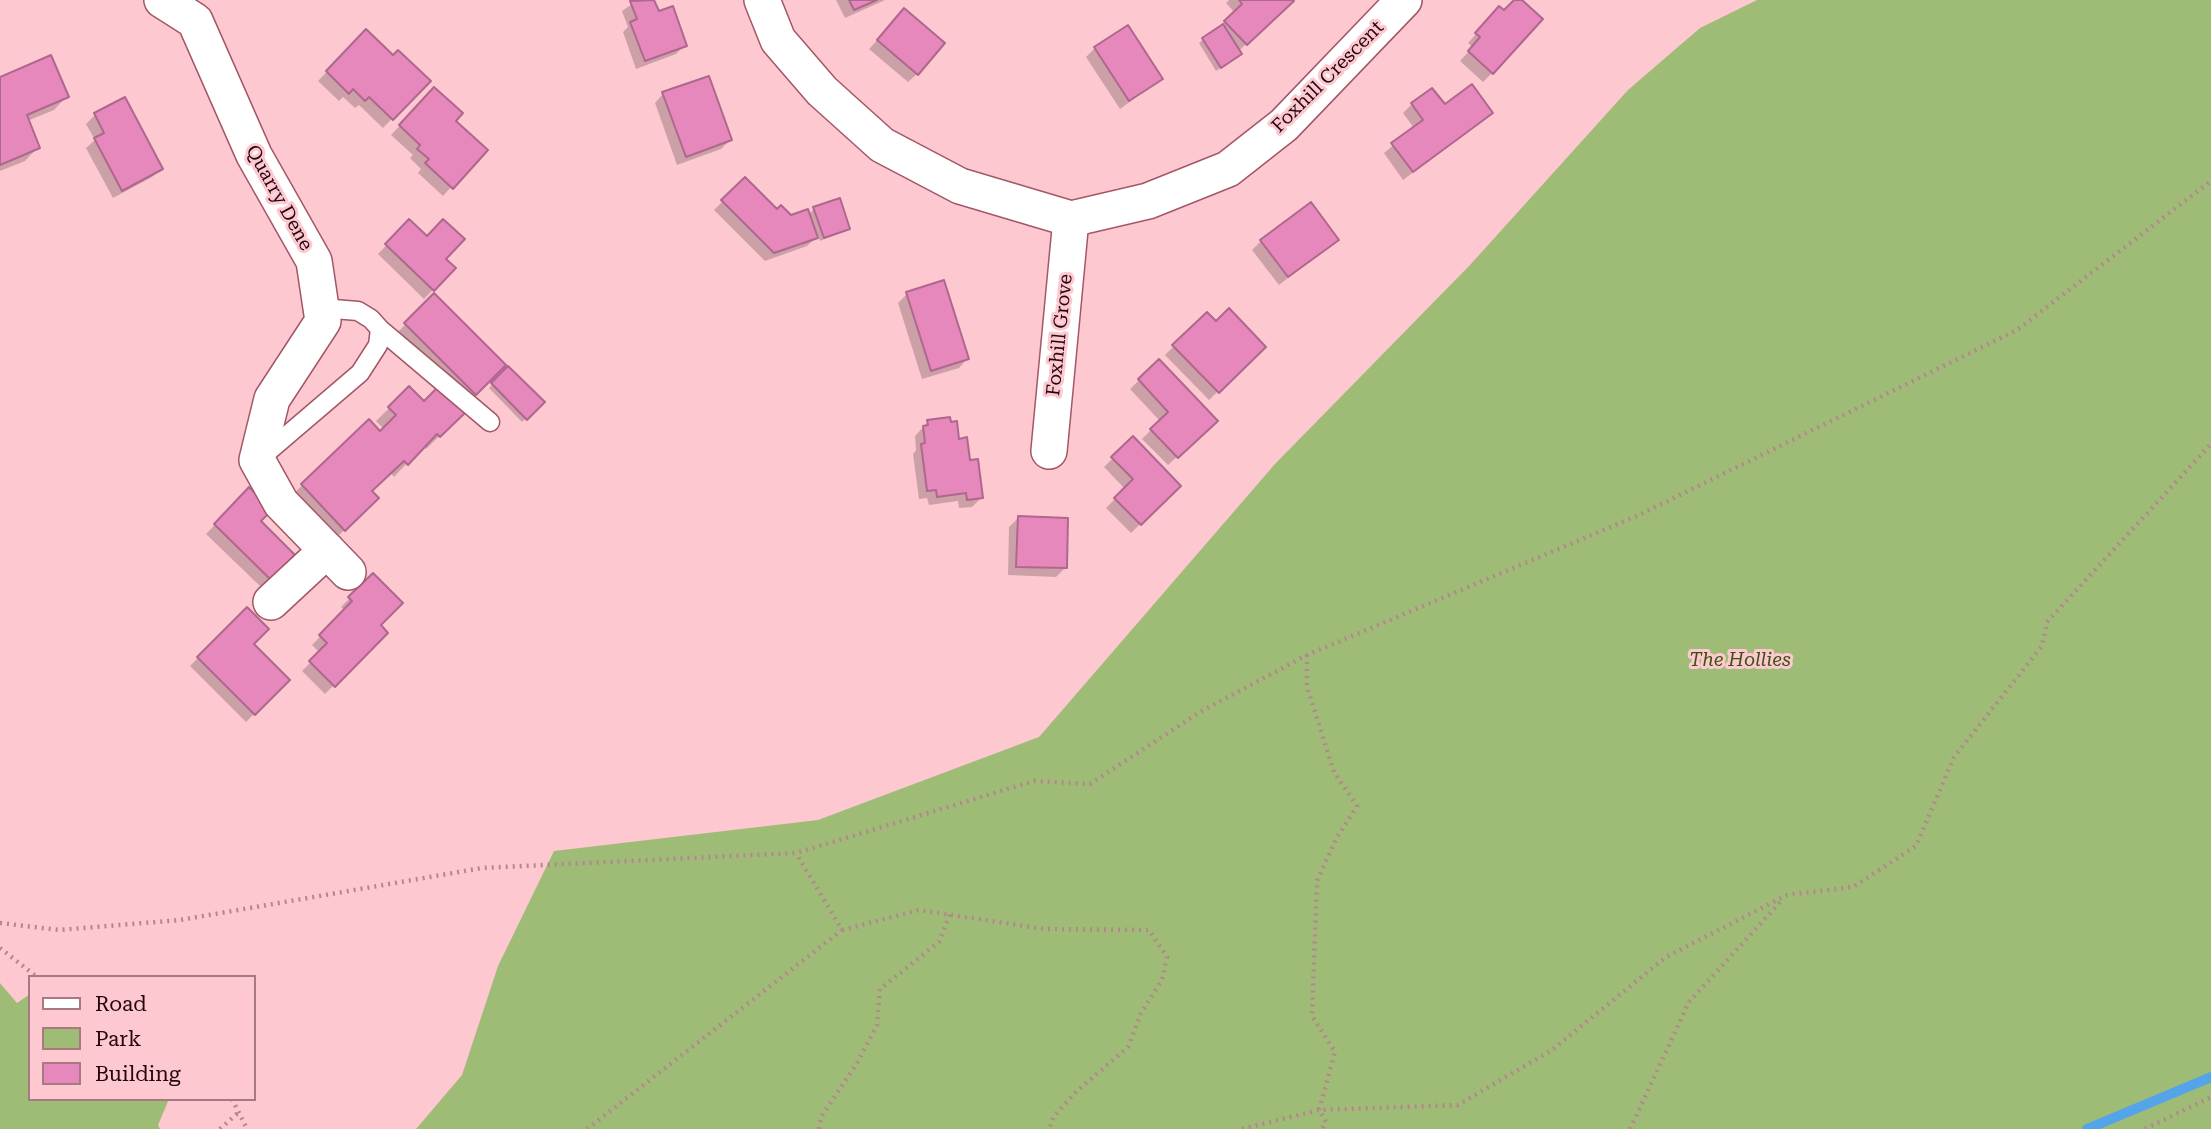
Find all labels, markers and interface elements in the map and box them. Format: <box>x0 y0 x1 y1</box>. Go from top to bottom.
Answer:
street label: Foxhill Crescent <box>1267 16 1389 138</box>
street label: Quarry Dene <box>241 141 317 255</box>
street label: Foxhill Grove <box>1042 273 1078 397</box>
park label: The Hollies <box>1689 649 1791 671</box>
legend <box>28 975 256 1101</box>
text: Road <box>95 992 147 1016</box>
text: Park <box>95 1027 141 1051</box>
text: Building <box>95 1062 181 1086</box>

